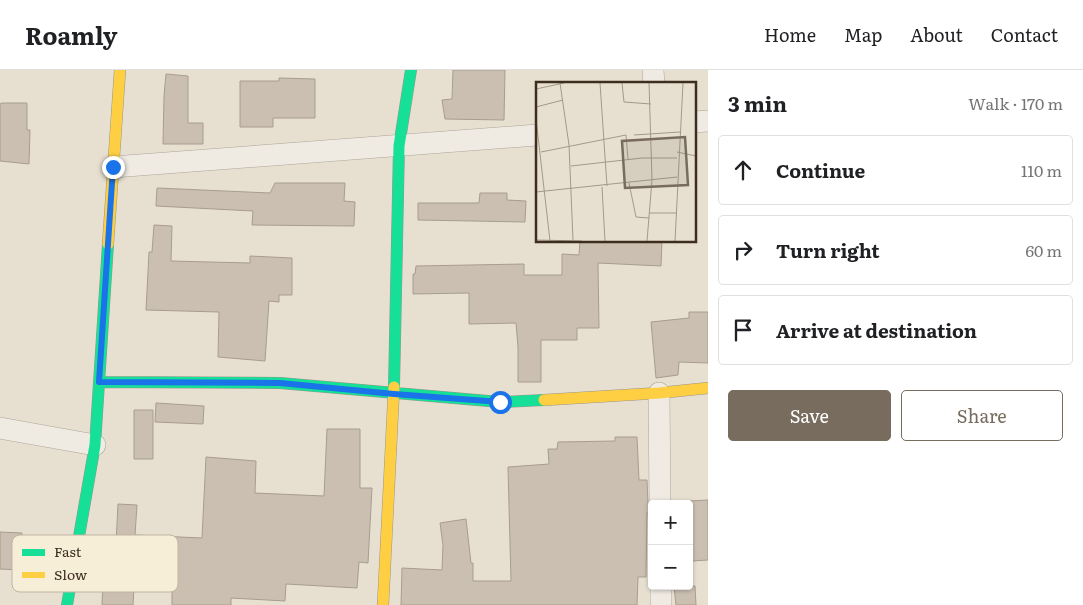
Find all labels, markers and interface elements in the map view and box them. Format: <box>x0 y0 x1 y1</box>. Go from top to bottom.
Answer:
text: Roamly <box>25 17 118 52</box>
text: Home <box>764 21 816 48</box>
text: Map <box>844 21 882 48</box>
text: About <box>910 21 963 48</box>
text: Contact <box>991 21 1058 48</box>
inset map <box>536 82 696 242</box>
text: 3 min <box>728 87 787 118</box>
text: Walk · 170 m <box>968 91 1063 115</box>
route end <box>102 156 125 179</box>
icon: ahead <box>729 156 757 184</box>
text: Continue <box>776 156 865 184</box>
text: 110 m <box>1021 158 1062 182</box>
icon: right <box>729 236 757 264</box>
text: Turn right <box>776 236 880 264</box>
text: 60 m <box>1025 238 1062 262</box>
icon: arrive <box>729 316 757 344</box>
text: Arrive at destination <box>776 316 977 344</box>
button: Save <box>728 390 891 441</box>
button: Share <box>901 390 1063 441</box>
route start <box>489 391 512 414</box>
map controls <box>648 500 693 590</box>
button: + <box>648 500 693 545</box>
legend <box>12 535 178 592</box>
text: Fast <box>54 541 82 561</box>
button: − <box>648 545 693 590</box>
text: Slow <box>54 564 87 584</box>

